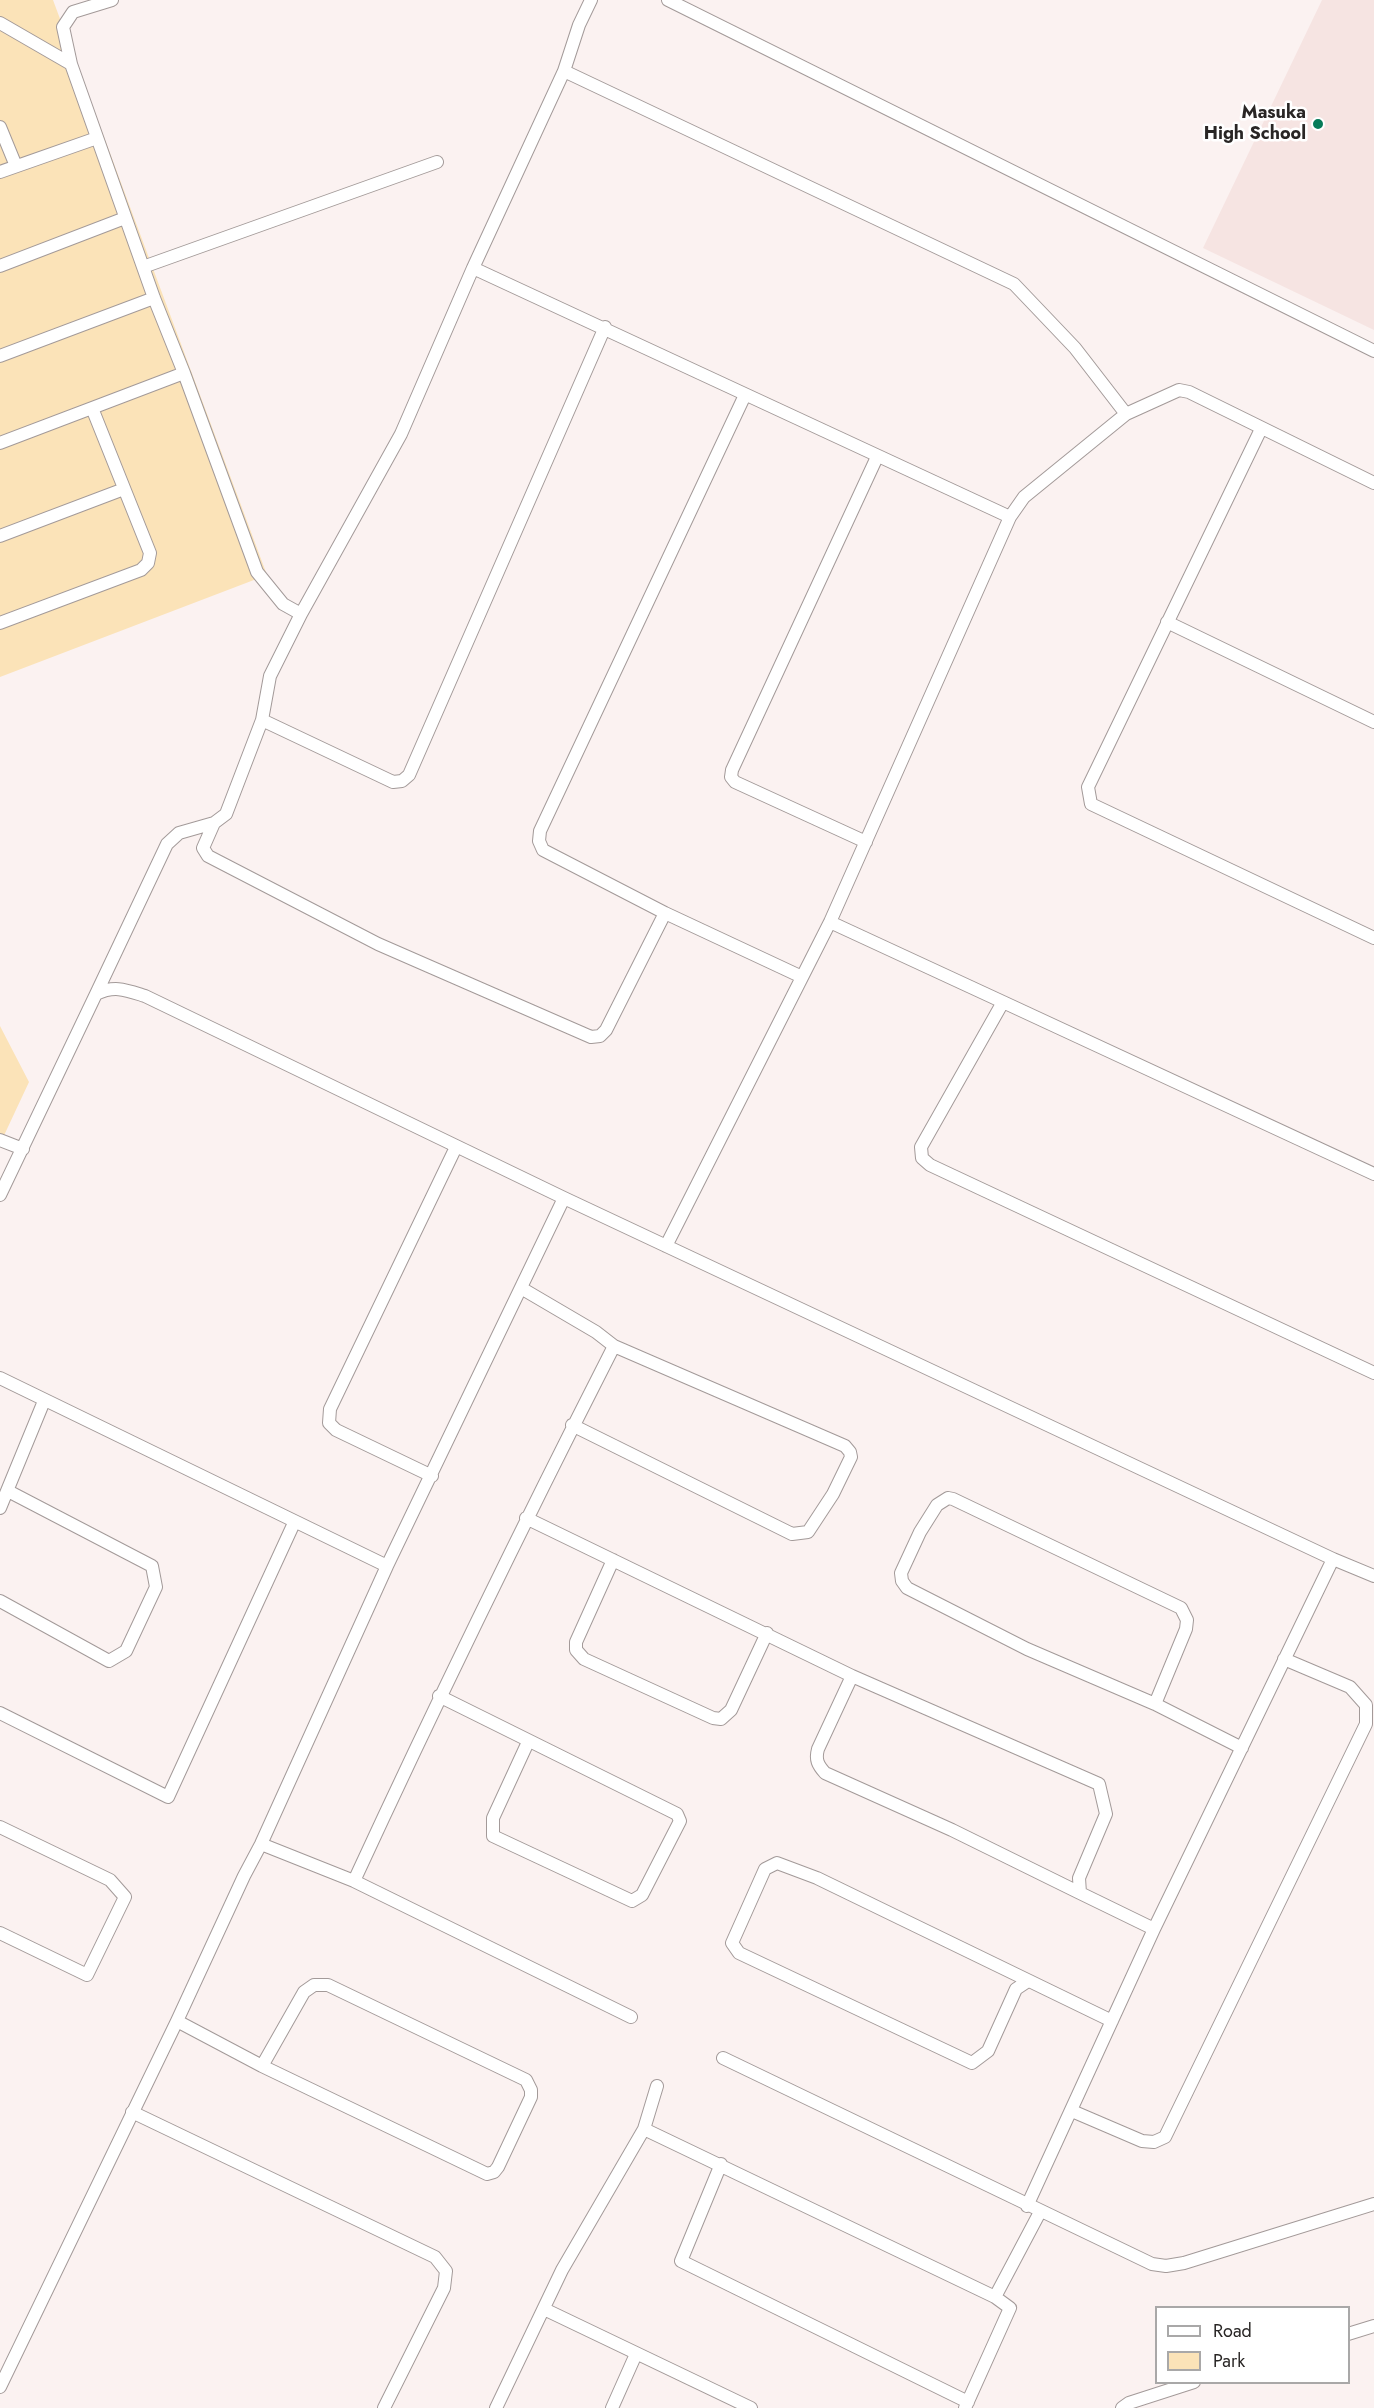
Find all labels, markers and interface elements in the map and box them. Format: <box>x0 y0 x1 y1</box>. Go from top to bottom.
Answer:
place label: Masuka High School <box>1204 103 1306 146</box>
marker: Masuka High School <box>1311 117 1325 131</box>
legend <box>1155 2306 1350 2384</box>
text: Road <box>1213 2318 1252 2344</box>
text: Park <box>1213 2348 1245 2374</box>

